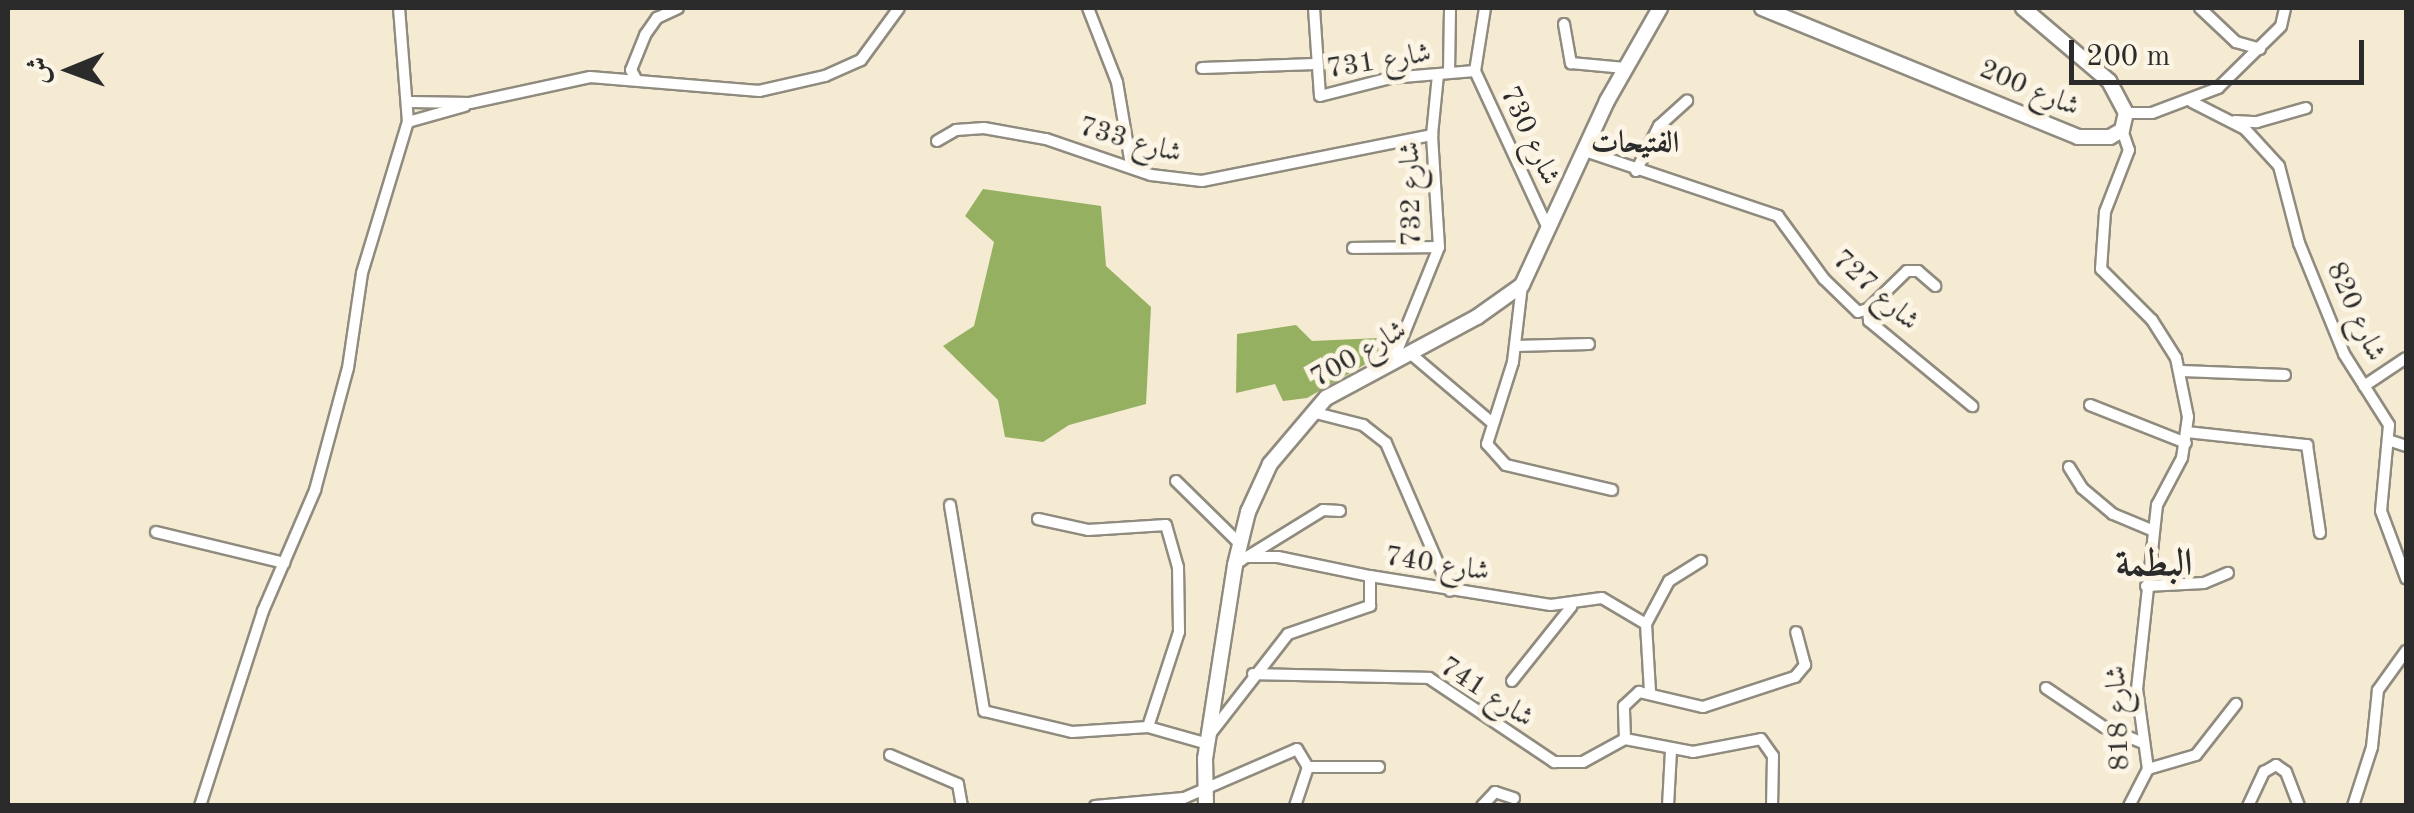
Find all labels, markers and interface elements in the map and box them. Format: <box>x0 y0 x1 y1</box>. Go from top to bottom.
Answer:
north arrow <box>20 20 120 120</box>
scale bar <box>2074 20 2369 82</box>
street label: شارع 731 <box>1324 37 1434 87</box>
text: 200 m <box>2086 42 2170 72</box>
street label: شارع 200 <box>1974 53 2084 125</box>
text: ش <box>26 56 54 85</box>
street label: شارع 730 <box>1492 81 1566 191</box>
street label: شارع 733 <box>1075 110 1185 172</box>
district label: الفتيحات <box>1591 126 1679 162</box>
street label: شارع 732 <box>1394 141 1430 247</box>
street label: شارع 727 <box>1825 243 1925 339</box>
street label: شارع 820 <box>2318 257 2392 367</box>
street label: شارع 700 <box>1305 314 1413 396</box>
street label: شارع 740 <box>1382 540 1492 590</box>
district label: البطمة <box>2115 543 2193 589</box>
street label: شارع 741 <box>1433 650 1539 736</box>
street label: شارع 818 <box>2100 665 2138 771</box>

